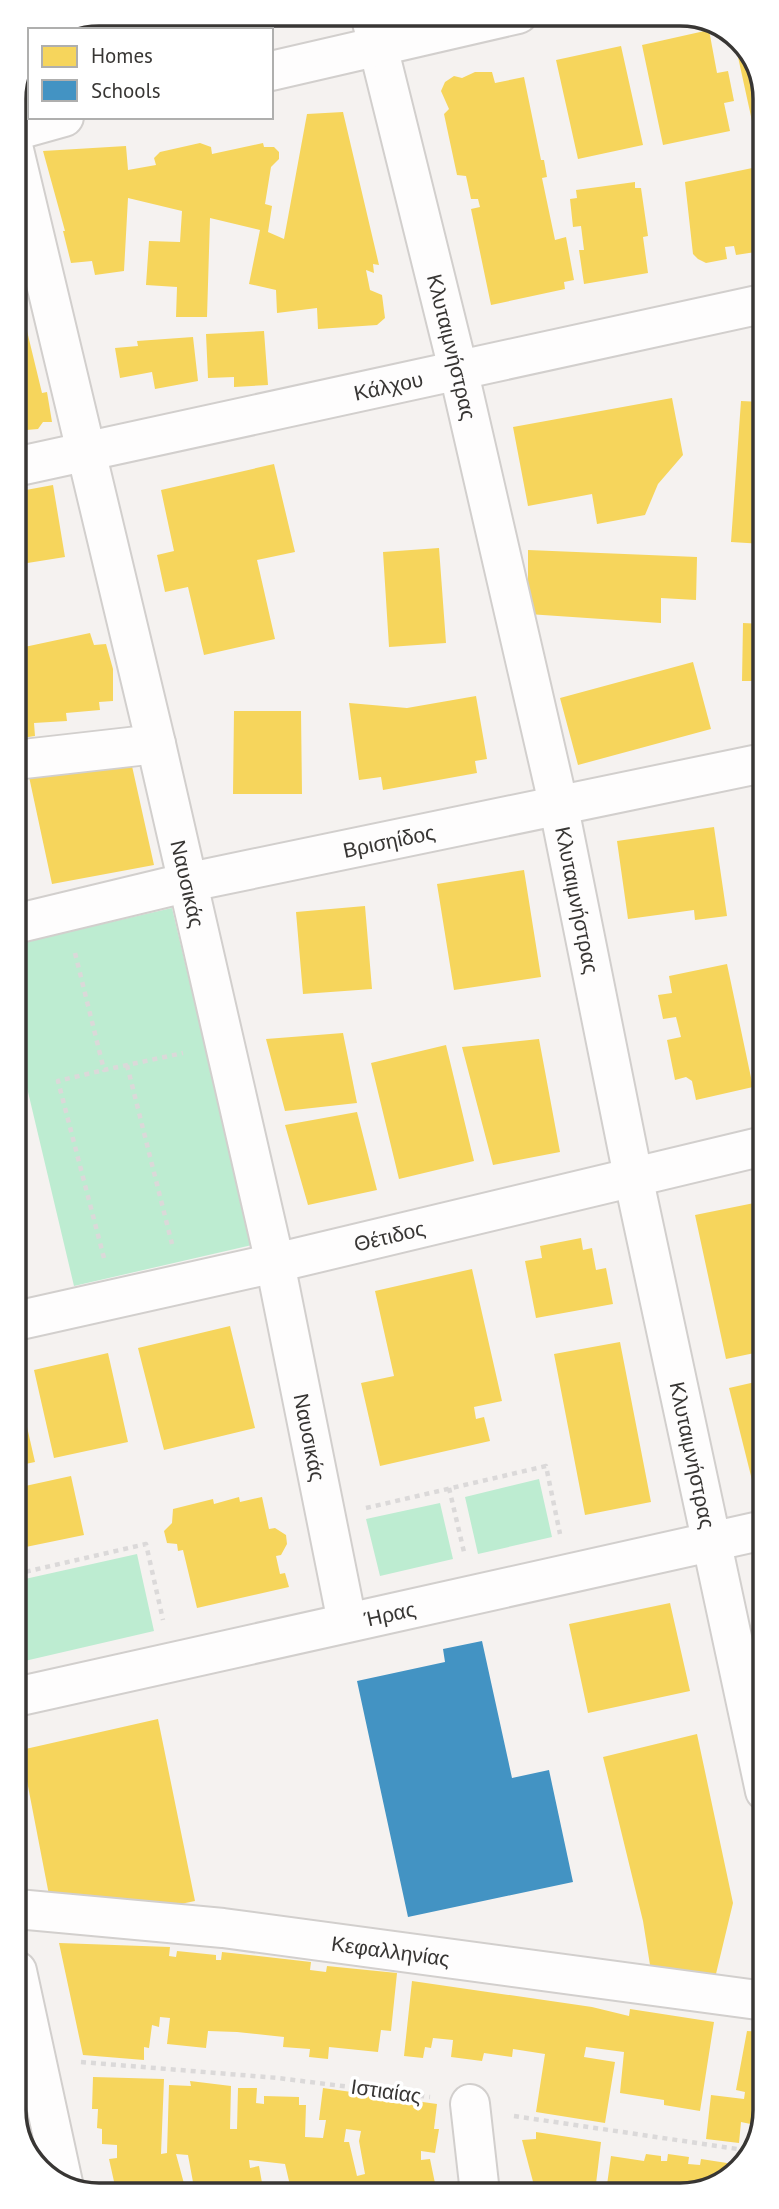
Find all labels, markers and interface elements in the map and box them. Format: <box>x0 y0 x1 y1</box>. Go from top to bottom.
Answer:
legend <box>28 28 273 119</box>
text: Homes <box>91 42 153 69</box>
text: Schools <box>91 77 161 104</box>
street label: Κλυταιμνήστρας <box>421 271 483 423</box>
street label: Κάλχου <box>351 365 425 406</box>
street label: Βρισηίδος <box>340 818 437 863</box>
street label: Κλυταιμνήστρας <box>550 824 605 976</box>
street label: Ναυσικάς <box>165 837 211 930</box>
street label: Θέτιδος <box>351 1214 428 1257</box>
street label: Κλυταιμνήστρας <box>664 1379 722 1531</box>
street label: Ναυσικάς <box>288 1391 332 1484</box>
street label: Ήρας <box>361 1595 418 1633</box>
street label: Κεφαλληνίας <box>330 1929 452 1972</box>
street label: Ιστιαίας <box>349 2073 423 2109</box>

